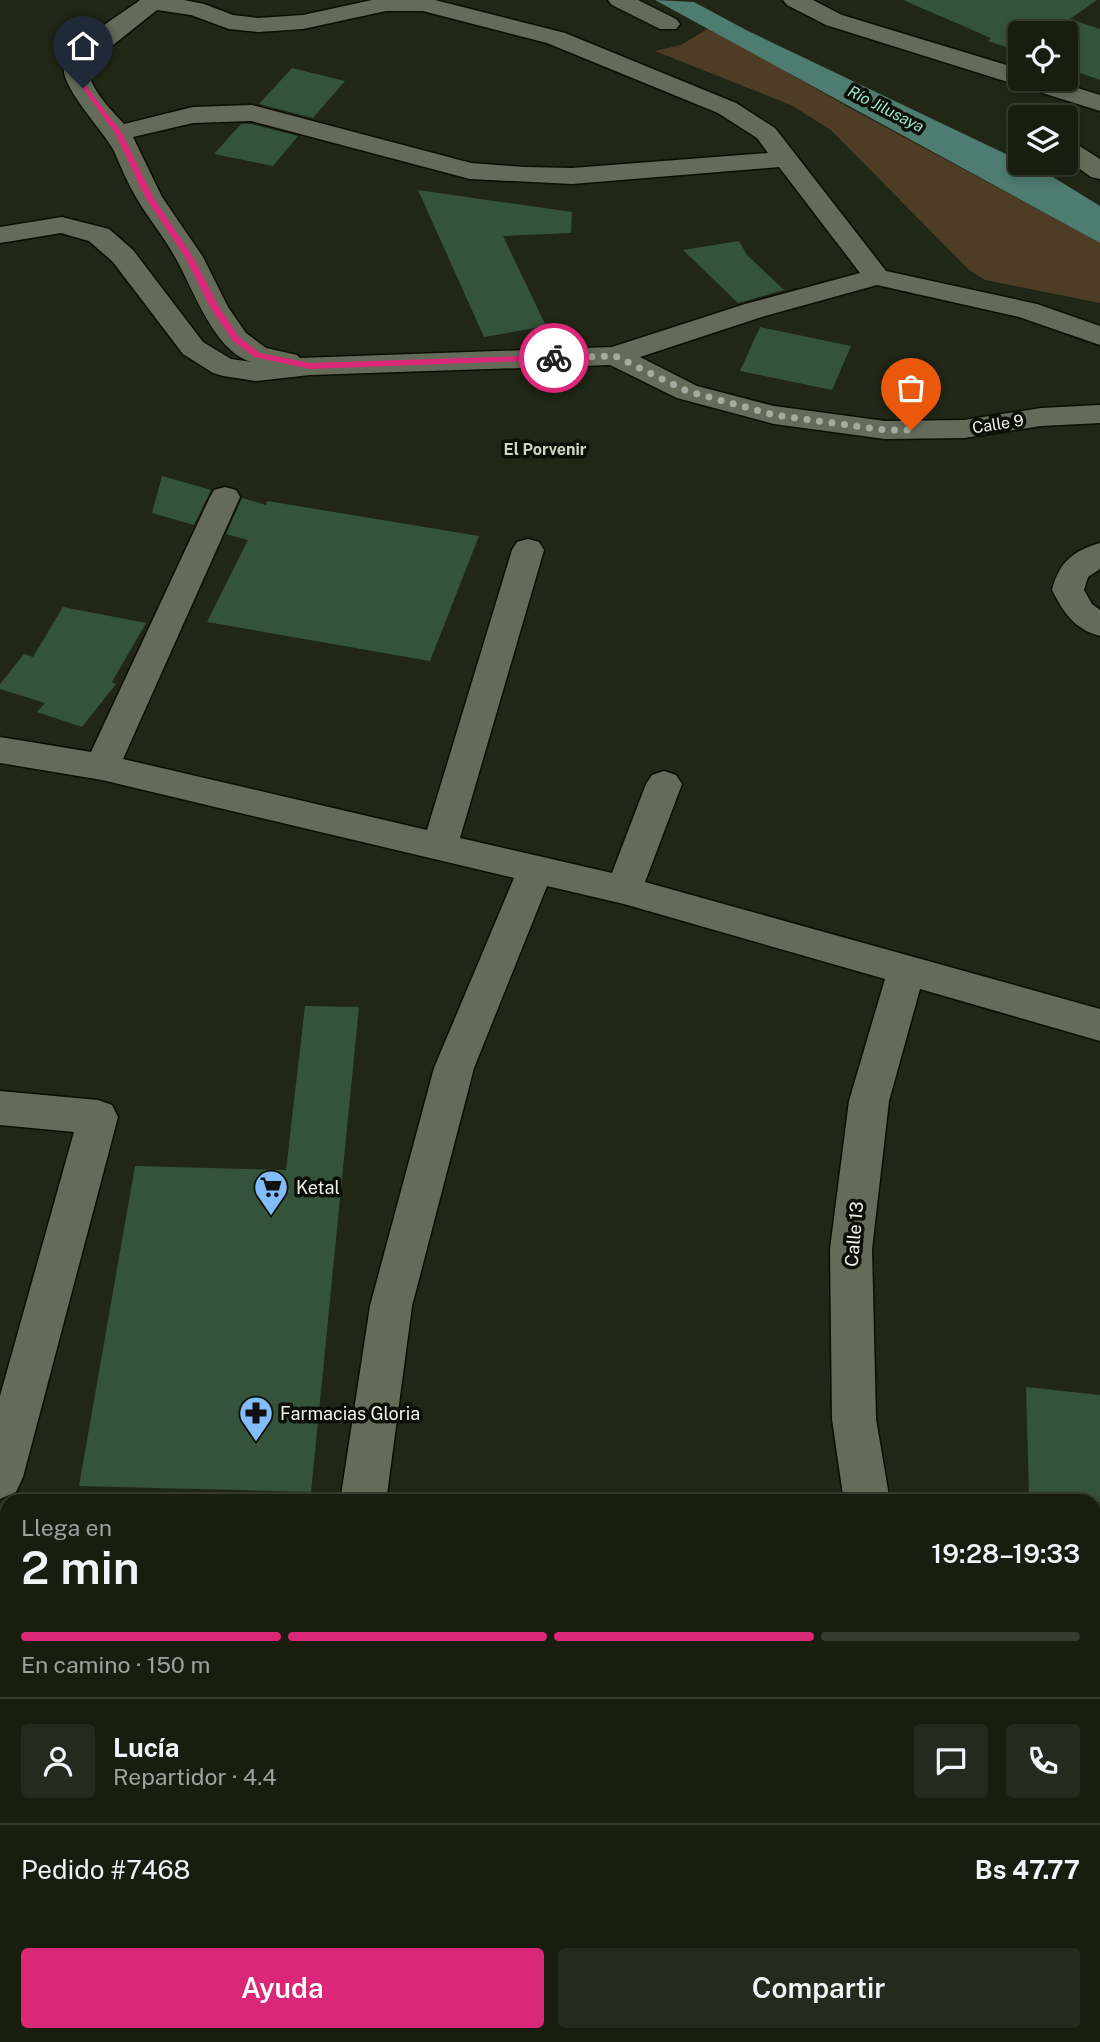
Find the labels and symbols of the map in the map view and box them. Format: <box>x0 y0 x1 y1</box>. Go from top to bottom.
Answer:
pin <box>53 16 113 88</box>
water label: Río Jilusaya <box>845 82 927 136</box>
courier <box>519 323 589 393</box>
pin <box>881 358 941 430</box>
street label: Calle 9 <box>971 411 1025 437</box>
district label: El Porvenir <box>504 440 587 459</box>
supermarket icon: Ketal <box>252 1168 290 1217</box>
place label: Ketal <box>296 1177 340 1198</box>
street label: Calle 13 <box>841 1200 867 1268</box>
pharmacy icon: Farmacias Gloria <box>237 1394 275 1443</box>
place label: Farmacias Gloria <box>280 1403 420 1424</box>

